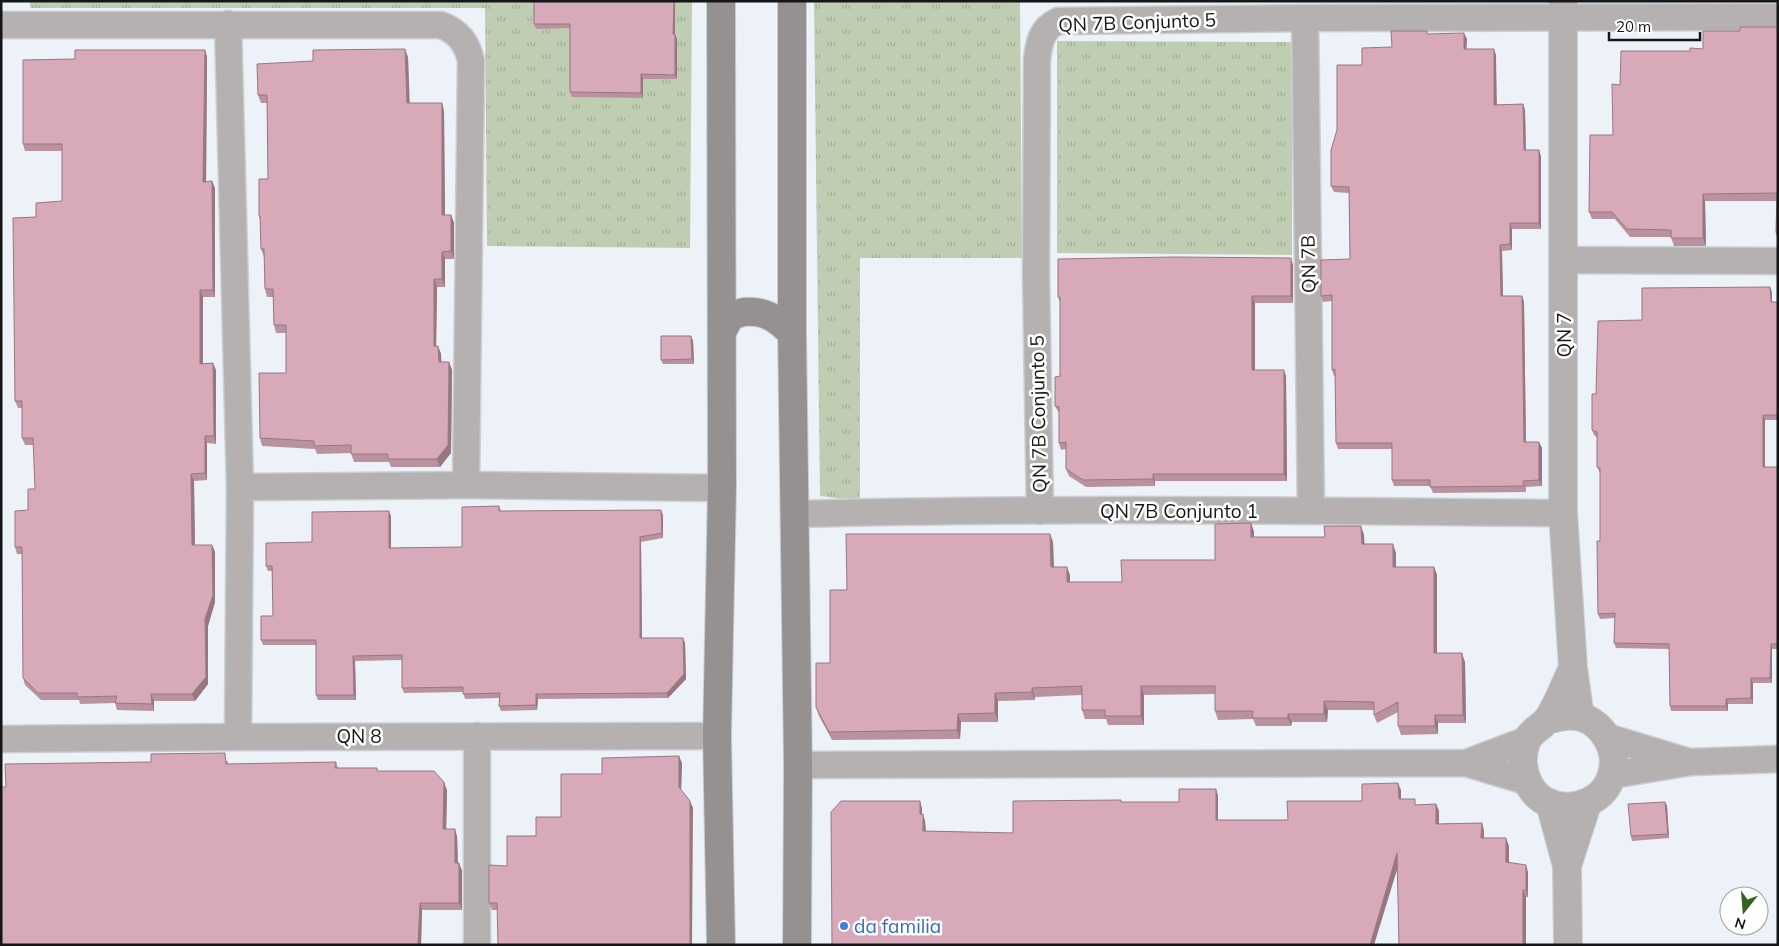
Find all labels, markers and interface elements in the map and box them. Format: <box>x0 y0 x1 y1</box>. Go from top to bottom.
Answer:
street label: QN 7B Conjunto 5 <box>1058 7 1216 37</box>
scale bar <box>1609 10 1700 42</box>
text: 20 m <box>1616 17 1651 36</box>
street label: QN 7B <box>1295 235 1321 293</box>
street label: QN 7 <box>1552 312 1576 358</box>
street label: QN 7B Conjunto 5 <box>1025 335 1051 493</box>
street label: QN 7B Conjunto 1 <box>1100 499 1258 523</box>
street label: QN 8 <box>336 724 382 748</box>
north arrow <box>1719 886 1769 936</box>
text: N <box>1733 913 1748 934</box>
place label: da familia <box>854 914 941 938</box>
marker: da familia <box>838 920 850 932</box>

